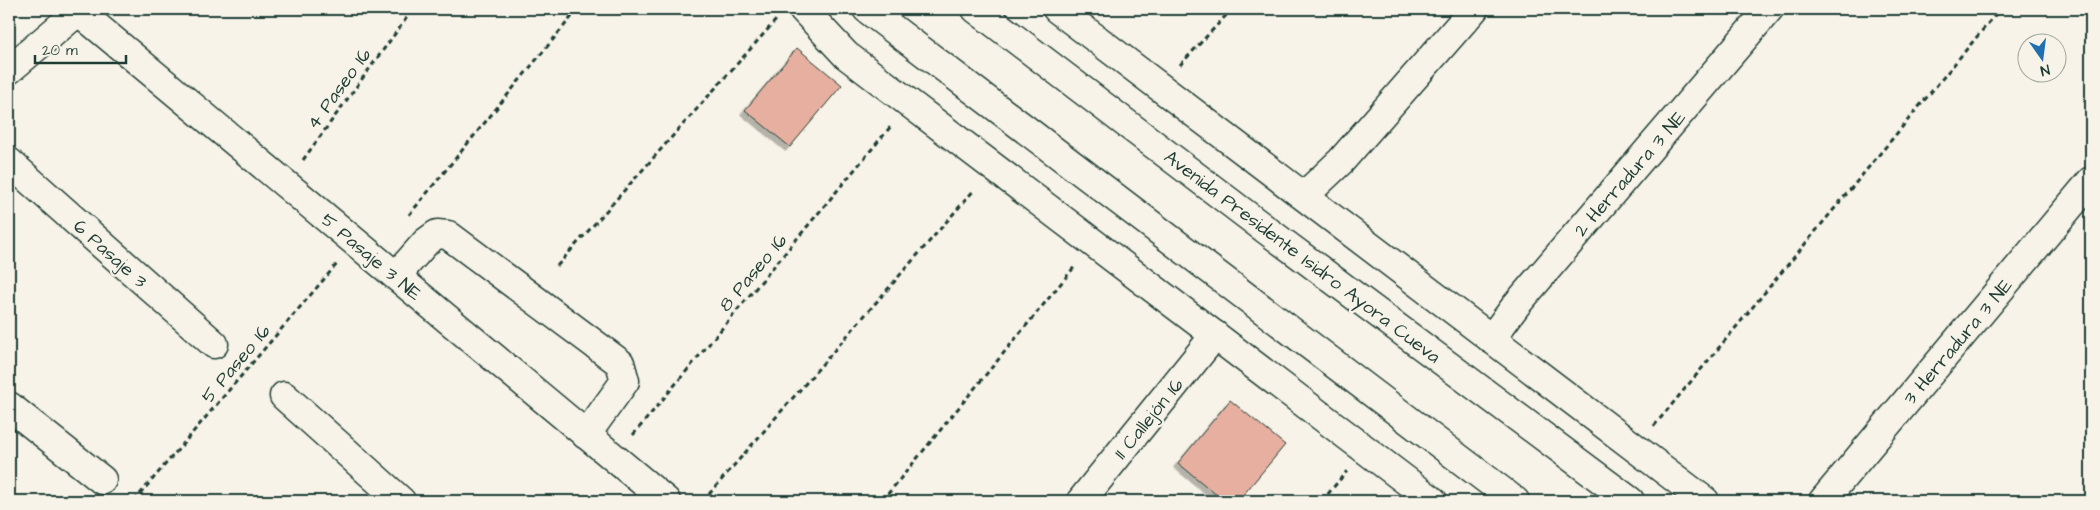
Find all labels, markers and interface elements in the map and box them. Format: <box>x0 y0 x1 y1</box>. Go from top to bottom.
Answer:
scale bar <box>35 32 126 64</box>
north arrow <box>2018 32 2068 82</box>
text: 20 m <box>42 40 78 61</box>
street label: 4 Paseo 16 <box>300 43 378 135</box>
text: N <box>2038 59 2052 80</box>
street label: 2 Herradura 3 NE <box>1568 105 1692 243</box>
street label: Avenida Presidente Isidro Ayora Cueva <box>1158 144 1446 371</box>
street label: 5 Pasaje 3 NE <box>315 207 427 307</box>
street label: 6 Pasaje 3 <box>67 213 153 295</box>
street label: 8 Paseo 16 <box>713 228 794 318</box>
street label: 3 Herradura 3 NE <box>1897 273 2019 411</box>
street label: 5 Paseo 16 <box>195 319 277 409</box>
street label: 11 Callejón 16 <box>1108 373 1190 465</box>

